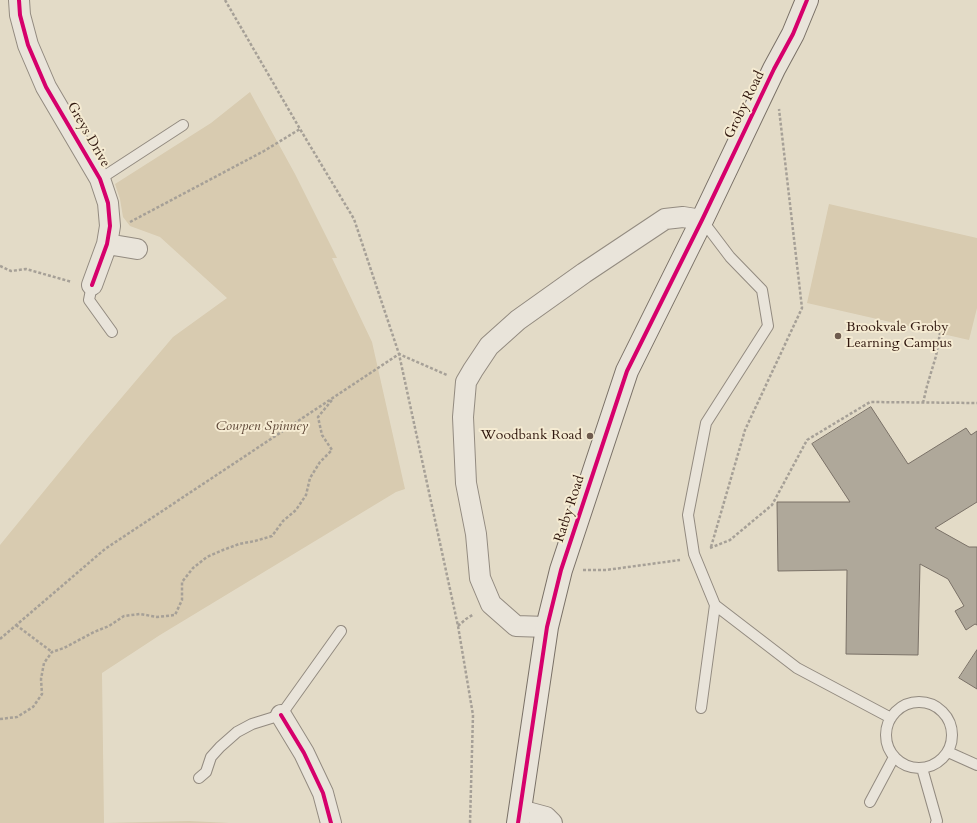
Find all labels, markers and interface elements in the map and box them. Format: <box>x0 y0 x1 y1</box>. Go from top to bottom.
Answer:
street label: Groby Road <box>721 68 769 142</box>
street label: Greys Drive <box>63 100 113 170</box>
place label: Brookvale Groby Learning Campus <box>846 320 952 352</box>
marker: Brookvale Groby Learning Campus <box>833 331 843 341</box>
park label: Cowpen Spinney <box>216 419 308 435</box>
place label: Woodbank Road <box>480 428 582 444</box>
marker: Woodbank Road <box>585 431 595 441</box>
street label: Ratby Road <box>551 473 589 545</box>

